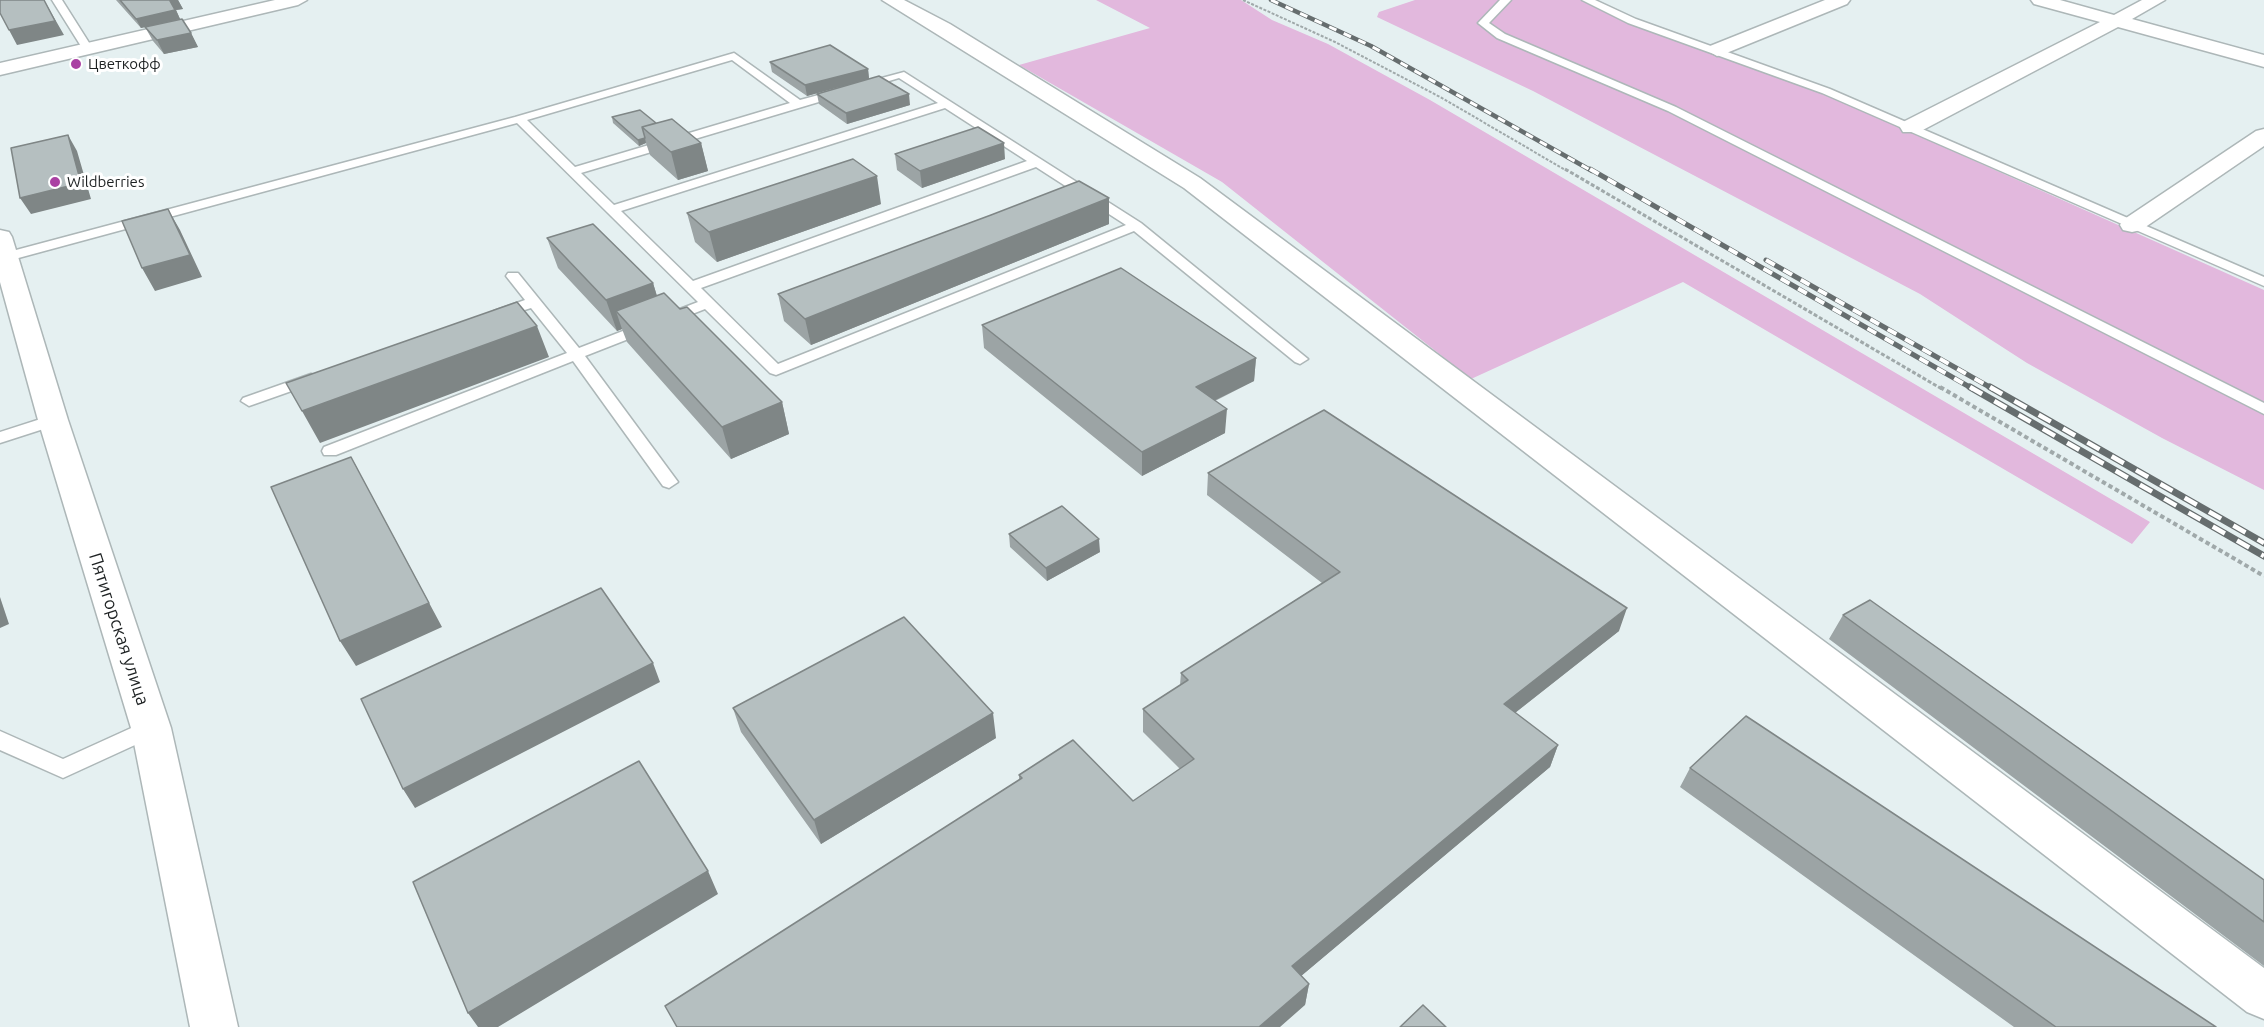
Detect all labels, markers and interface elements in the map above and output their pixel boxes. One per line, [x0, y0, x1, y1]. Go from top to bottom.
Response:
place label: Цветкофф [88, 55, 161, 73]
marker: Цветкофф [69, 57, 83, 71]
place label: Wildberries [67, 173, 144, 191]
marker: Wildberries [48, 175, 62, 189]
street label: Пятигорская улица [84, 550, 154, 708]

